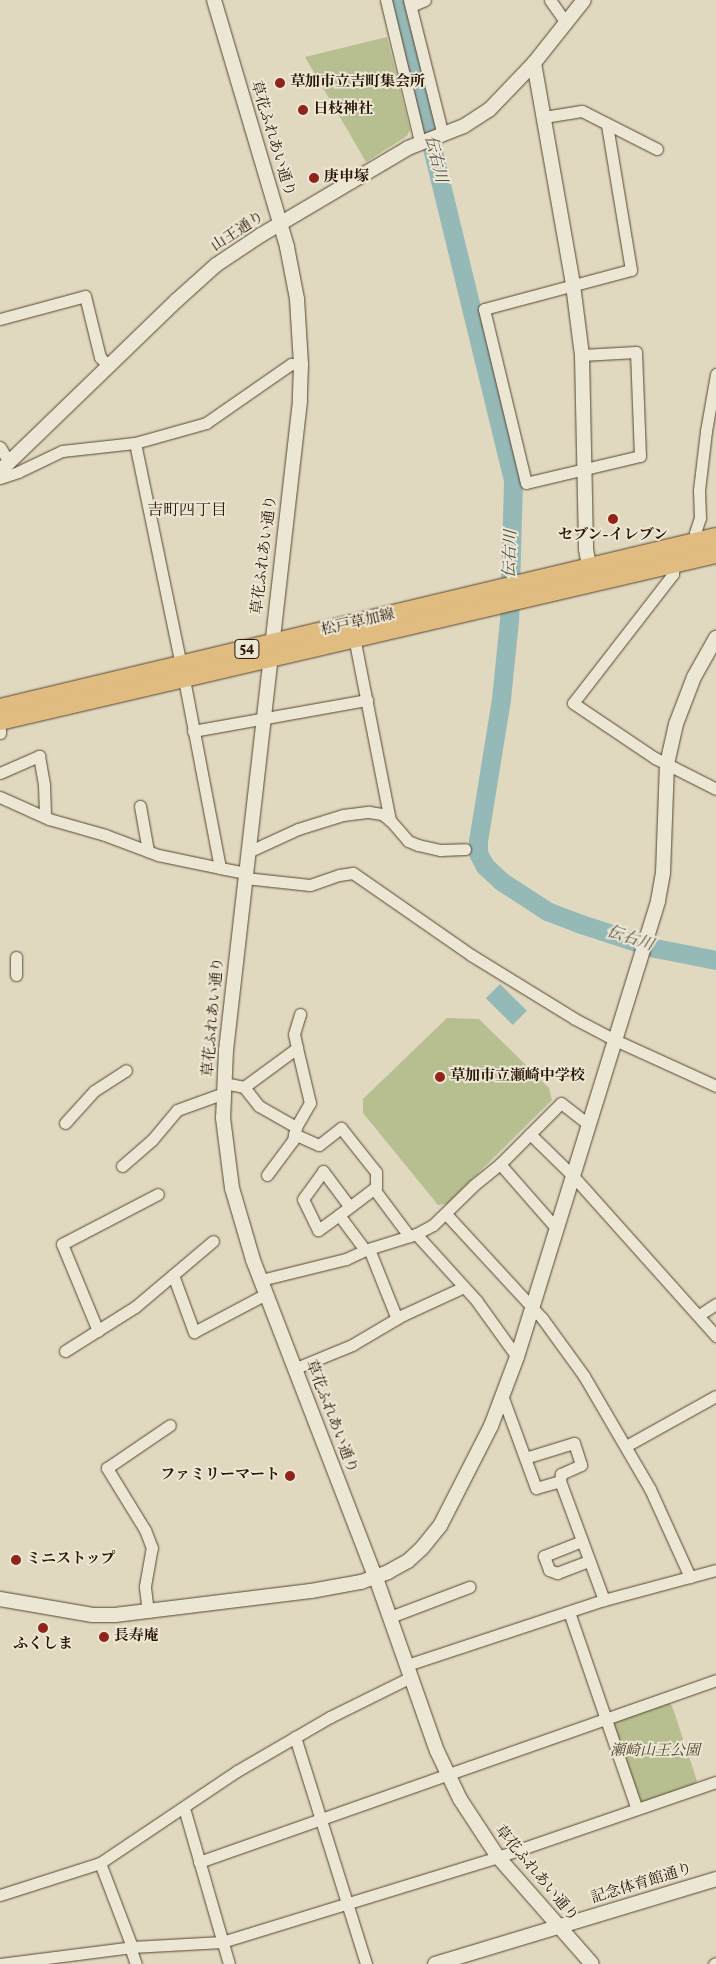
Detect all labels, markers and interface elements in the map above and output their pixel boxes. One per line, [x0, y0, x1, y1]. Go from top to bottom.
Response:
place label: 草加市立吉町集会所 [290, 74, 425, 92]
marker: 草加市立吉町集会所 [274, 77, 286, 89]
street label: 草花ふれあい通り [246, 79, 298, 199]
place label: 日枝神社 [313, 101, 373, 119]
marker: 日枝神社 [297, 104, 309, 116]
water label: 伝右川 [420, 133, 450, 185]
place label: 庚申塚 [324, 169, 369, 187]
marker: 庚申塚 [308, 172, 320, 184]
street label: 山王通り [208, 208, 268, 256]
street label: 草花ふれあい通り [249, 494, 281, 616]
district label: 吉町四丁目 [147, 501, 227, 521]
marker: セブン-イレブン [607, 513, 619, 525]
place label: セブン-イレブン [557, 527, 669, 545]
water label: 伝右川 [501, 530, 521, 578]
street label: 松戸草加線 [319, 606, 397, 640]
road number: 54 [233, 638, 261, 661]
water label: 伝右川 [604, 922, 656, 956]
street label: 草花ふれあい通り [200, 956, 228, 1078]
place label: 草加市立瀬崎中学校 [450, 1068, 585, 1086]
marker: 草加市立瀬崎中学校 [434, 1071, 446, 1083]
street label: 草花ふれあい通り [301, 1358, 361, 1476]
place label: ファミリーマート [160, 1467, 280, 1485]
marker: ファミリーマート [284, 1470, 296, 1482]
place label: ミニストップ [26, 1551, 116, 1569]
marker: ミニストップ [10, 1554, 22, 1566]
marker: ふくしま [37, 1622, 49, 1634]
place label: 長寿庵 [114, 1628, 159, 1646]
marker: 長寿庵 [98, 1631, 110, 1643]
place label: ふくしま [13, 1636, 73, 1654]
park label: 瀬崎山王公園 [610, 1743, 700, 1761]
street label: 草花ふれあい通り [491, 1822, 581, 1926]
street label: 記念体育館通り [589, 1860, 695, 1908]

